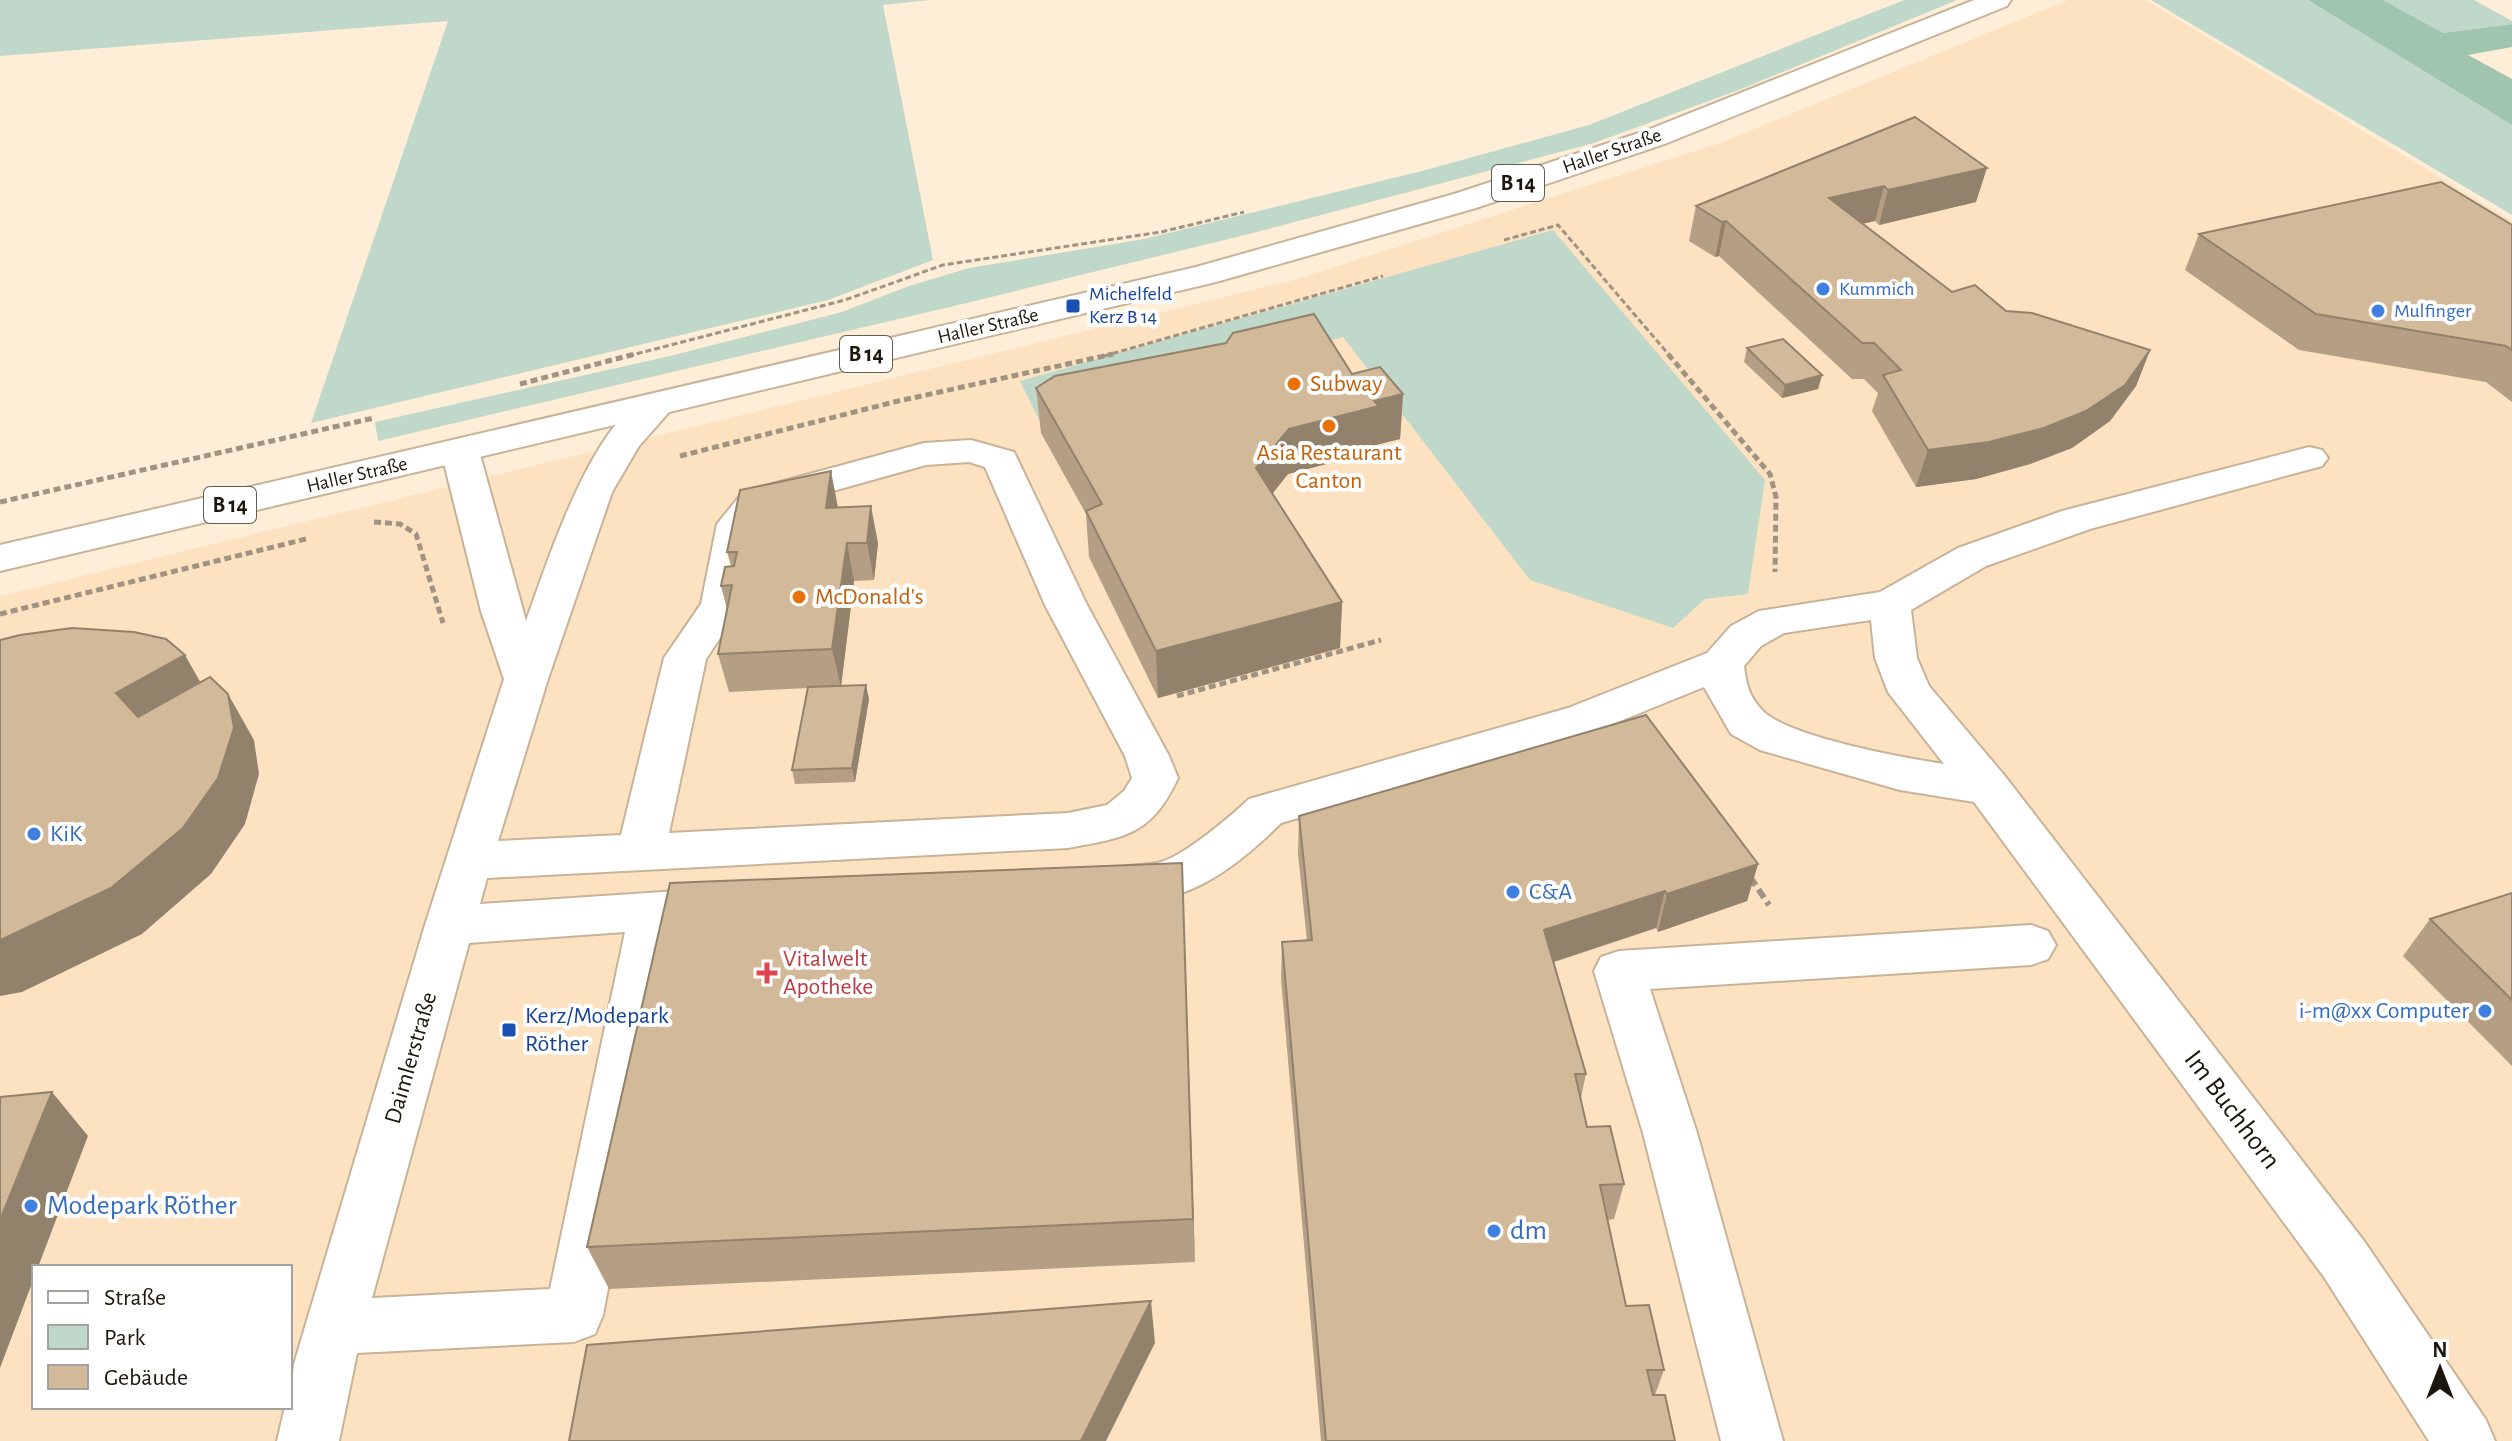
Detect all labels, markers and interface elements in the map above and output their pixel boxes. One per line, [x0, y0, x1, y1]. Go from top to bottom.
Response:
street label: Haller Straße [1560, 125, 1664, 177]
road number: B 14 [1492, 165, 1544, 201]
place label: Kummich [1839, 279, 1914, 299]
marker: Kummich [1814, 280, 1832, 298]
place label: Michelfeld Kerz B 14 [1089, 284, 1172, 327]
marker: Michelfeld Kerz B 14 [1064, 297, 1082, 315]
place label: Mulfinger [2394, 301, 2472, 321]
marker: Mulfinger [2369, 302, 2387, 320]
street label: Haller Straße [936, 305, 1040, 347]
road number: B 14 [840, 336, 892, 372]
place label: Subway [1310, 372, 1382, 396]
marker: Subway [1285, 375, 1303, 393]
marker: Asia Restaurant Canton [1320, 417, 1338, 435]
place label: Asia Restaurant Canton [1256, 441, 1402, 493]
street label: Haller Straße [305, 454, 409, 496]
road number: B 14 [204, 487, 256, 523]
place label: McDonald's [815, 585, 924, 609]
marker: McDonald's [790, 588, 808, 606]
place label: KiK [50, 822, 83, 846]
marker: KiK [25, 825, 43, 843]
place label: C&A [1529, 880, 1572, 904]
marker: C&A [1504, 883, 1522, 901]
place label: Vitalwelt Apotheke [783, 947, 873, 999]
marker: Vitalwelt Apotheke [758, 964, 776, 982]
street label: Daimlerstraße [381, 989, 441, 1127]
place label: i-m@xx Computer [2299, 999, 2469, 1023]
marker: i-m@xx Computer [2476, 1002, 2494, 1020]
place label: Kerz/Modepark Röther [525, 1004, 669, 1056]
marker: Kerz/Modepark Röther [500, 1021, 518, 1039]
street label: Im Buchhorn [2179, 1046, 2285, 1174]
place label: Modepark Röther [47, 1192, 237, 1220]
marker: Modepark Röther [22, 1197, 40, 1215]
place label: dm [1510, 1217, 1547, 1245]
marker: dm [1485, 1222, 1503, 1240]
legend [32, 1265, 292, 1409]
text: Straße [104, 1286, 166, 1310]
text: Park [104, 1326, 145, 1350]
north arrow [2400, 1329, 2480, 1409]
text: N [2432, 1339, 2448, 1361]
text: Gebäude [104, 1366, 188, 1390]

